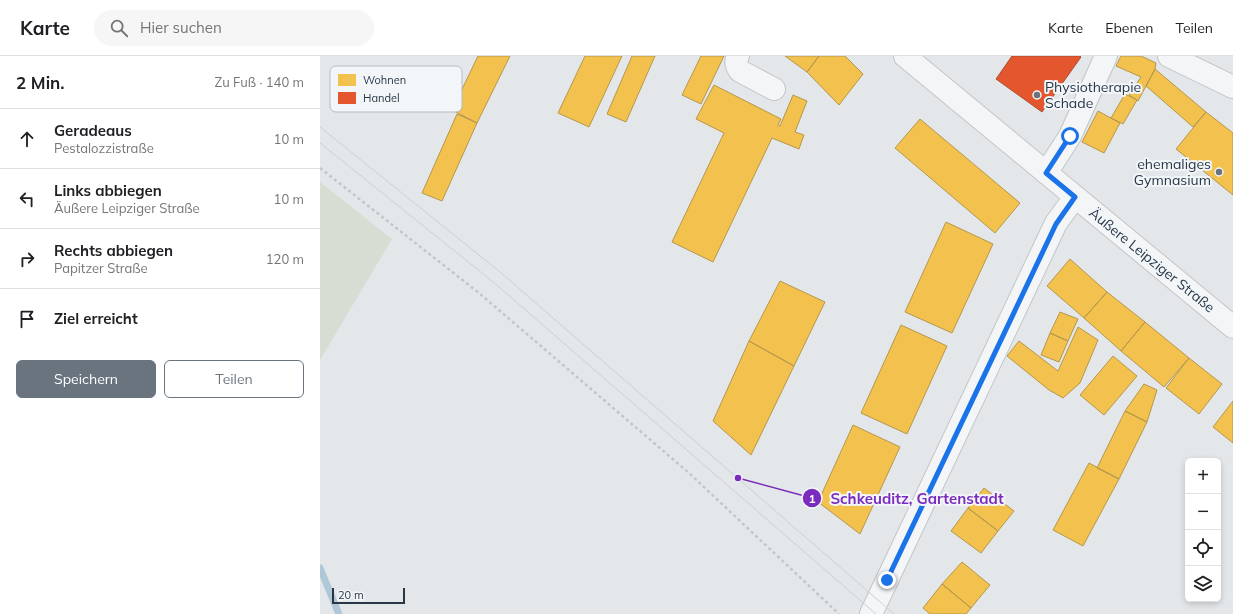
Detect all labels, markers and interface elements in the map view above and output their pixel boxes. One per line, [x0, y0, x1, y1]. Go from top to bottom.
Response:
search box [94, 10, 374, 46]
text: Karte [20, 16, 70, 40]
icon: search [108, 17, 130, 39]
text: Hier suchen [140, 18, 222, 37]
text: Karte [1048, 19, 1083, 37]
text: Ebenen [1105, 19, 1154, 37]
text: Teilen [1176, 19, 1213, 37]
legend [330, 66, 462, 112]
text: 2 Min. [16, 72, 65, 93]
text: Wohnen [363, 73, 406, 87]
text: Zu Fuß · 140 m [215, 74, 304, 90]
place label: Physiotherapie Schade [1045, 78, 1141, 112]
marker: Physiotherapie Schade [1032, 90, 1042, 100]
text: Handel [363, 91, 400, 105]
text: Geradeaus [54, 121, 132, 140]
route start [1061, 127, 1079, 145]
icon: ahead [16, 128, 38, 150]
text: 10 m [274, 131, 304, 147]
text: Pestalozzistraße [54, 140, 154, 156]
place label: ehemaliges Gymnasium [1134, 155, 1211, 189]
marker: ehemaliges Gymnasium [1214, 167, 1224, 177]
text: Links abbiegen [54, 181, 162, 200]
icon: left [16, 188, 38, 210]
text: 10 m [274, 191, 304, 207]
text: Äußere Leipziger Straße [54, 200, 200, 216]
street label: Äußere Leipziger Straße [1085, 204, 1219, 316]
text: Rechts abbiegen [54, 241, 173, 260]
icon: right [16, 248, 38, 270]
text: 120 m [266, 251, 304, 267]
text: Papitzer Straße [54, 260, 148, 276]
icon: arrive [16, 308, 38, 330]
text: Ziel erreicht [54, 309, 138, 328]
button: Speichern [16, 360, 156, 398]
button: Teilen [164, 360, 304, 398]
map controls [1185, 458, 1221, 602]
button: + [1185, 458, 1221, 494]
callout: Schkeuditz, Gartenstadt [802, 485, 1011, 512]
text: Schkeuditz, Gartenstadt [830, 489, 1004, 508]
text: 1 [808, 491, 816, 506]
button: − [1185, 494, 1221, 530]
button: locate [1185, 530, 1221, 566]
button: layers [1185, 566, 1221, 602]
route end [878, 571, 896, 589]
scale bar [332, 586, 405, 605]
text: 20 m [338, 588, 364, 602]

